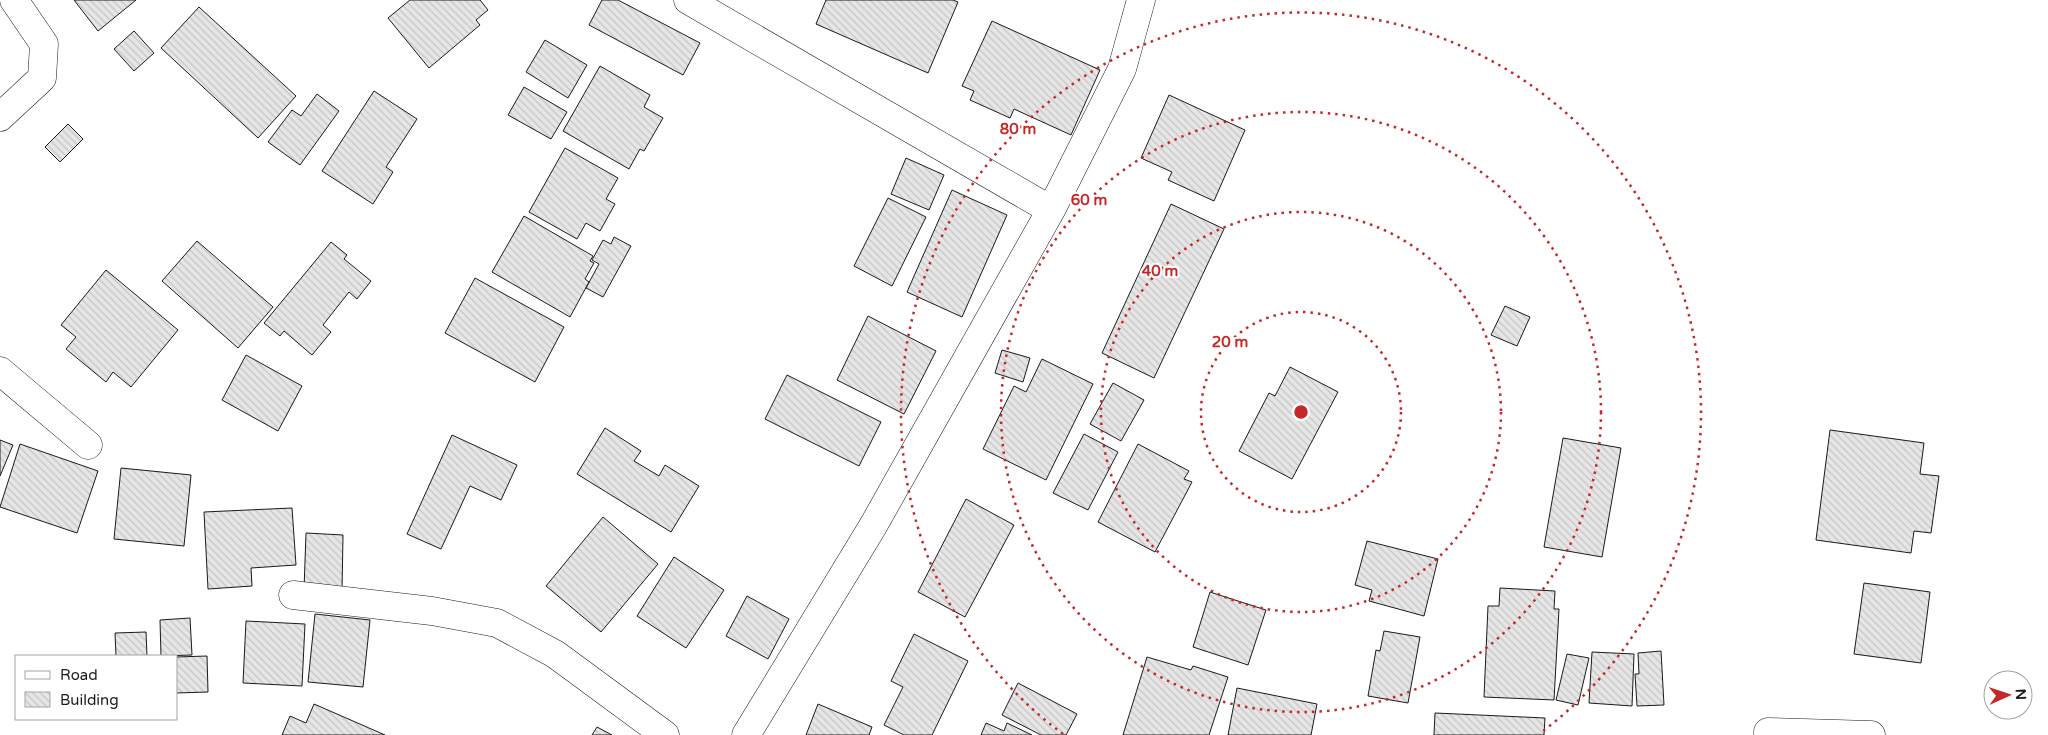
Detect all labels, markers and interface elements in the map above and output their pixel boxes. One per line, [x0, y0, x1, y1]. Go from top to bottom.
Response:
text: 80 m [1000, 120, 1036, 138]
text: 60 m [1071, 191, 1107, 209]
text: 40 m [1142, 262, 1178, 280]
text: 20 m [1212, 333, 1248, 351]
centre of rings [1292, 403, 1310, 421]
legend [15, 655, 178, 720]
text: Road [60, 666, 98, 684]
north arrow [1983, 670, 2033, 720]
text: N [2012, 688, 2029, 700]
text: Building [60, 691, 119, 709]

